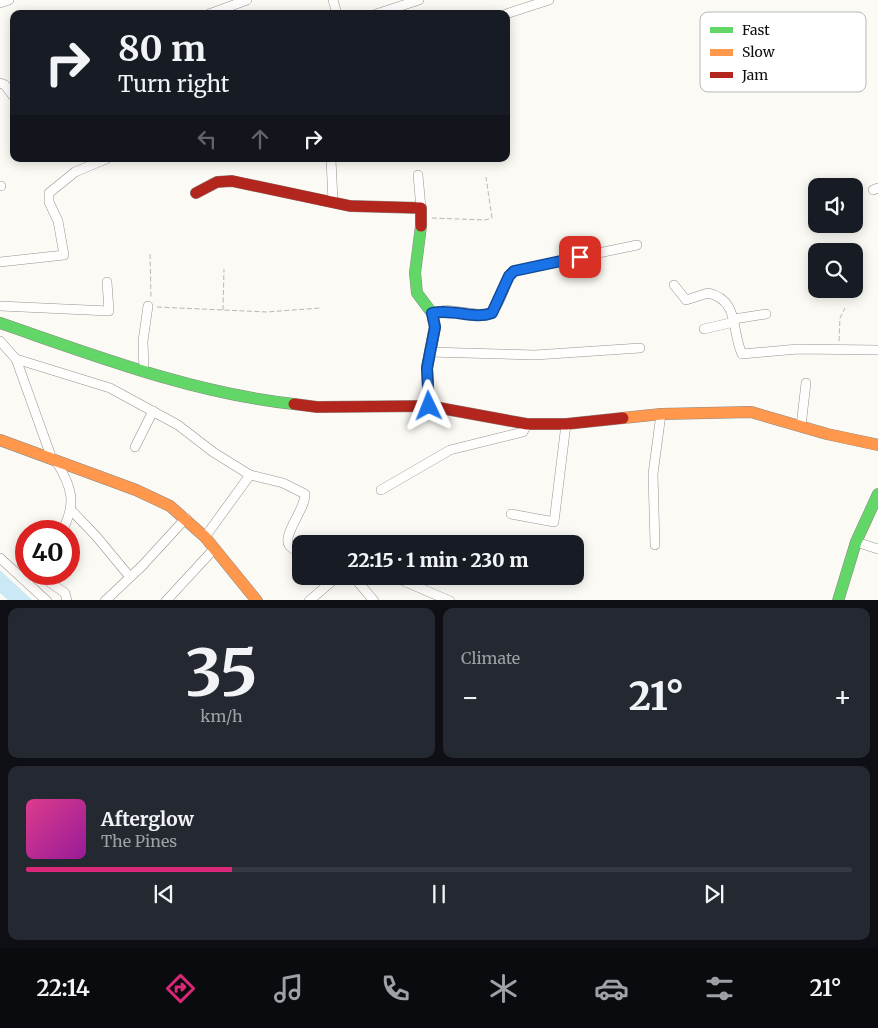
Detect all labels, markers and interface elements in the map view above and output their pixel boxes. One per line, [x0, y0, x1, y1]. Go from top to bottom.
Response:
legend [700, 12, 866, 92]
text: Fast [742, 21, 770, 39]
text: 80 m [118, 27, 206, 71]
icon: right [35, 30, 100, 95]
text: Slow [742, 43, 775, 61]
text: Jam [741, 66, 768, 84]
text: Turn right [118, 70, 229, 98]
icon: left [193, 125, 221, 153]
icon: ahead [246, 125, 274, 153]
icon: right [299, 125, 327, 153]
map controls [808, 178, 863, 298]
button: sound [808, 178, 863, 233]
pin [559, 236, 601, 278]
icon: arrive [566, 243, 594, 271]
button: search [808, 243, 863, 298]
position arrow [402, 379, 454, 431]
speed limit sign: 40 [15, 520, 80, 585]
text: 22:15 · 1 min · 230 m [348, 548, 528, 572]
text: 35 [185, 632, 258, 714]
text: Climate [461, 648, 520, 668]
text: 21° [629, 673, 684, 720]
text: − [461, 679, 480, 715]
text: + [833, 679, 852, 715]
text: km/h [200, 706, 243, 726]
text: Afterglow [101, 807, 194, 831]
text: The Pines [101, 831, 177, 851]
icon: previous [150, 880, 178, 908]
icon: pause [425, 880, 453, 908]
icon: next [700, 880, 728, 908]
icon: directions [163, 971, 198, 1006]
icon: music [271, 971, 306, 1006]
icon: phone [378, 971, 413, 1006]
icon: climate [486, 971, 521, 1006]
icon: car [594, 971, 629, 1006]
icon: filters [702, 971, 737, 1006]
text: 22:14 [36, 974, 90, 1002]
text: 21° [810, 974, 842, 1002]

